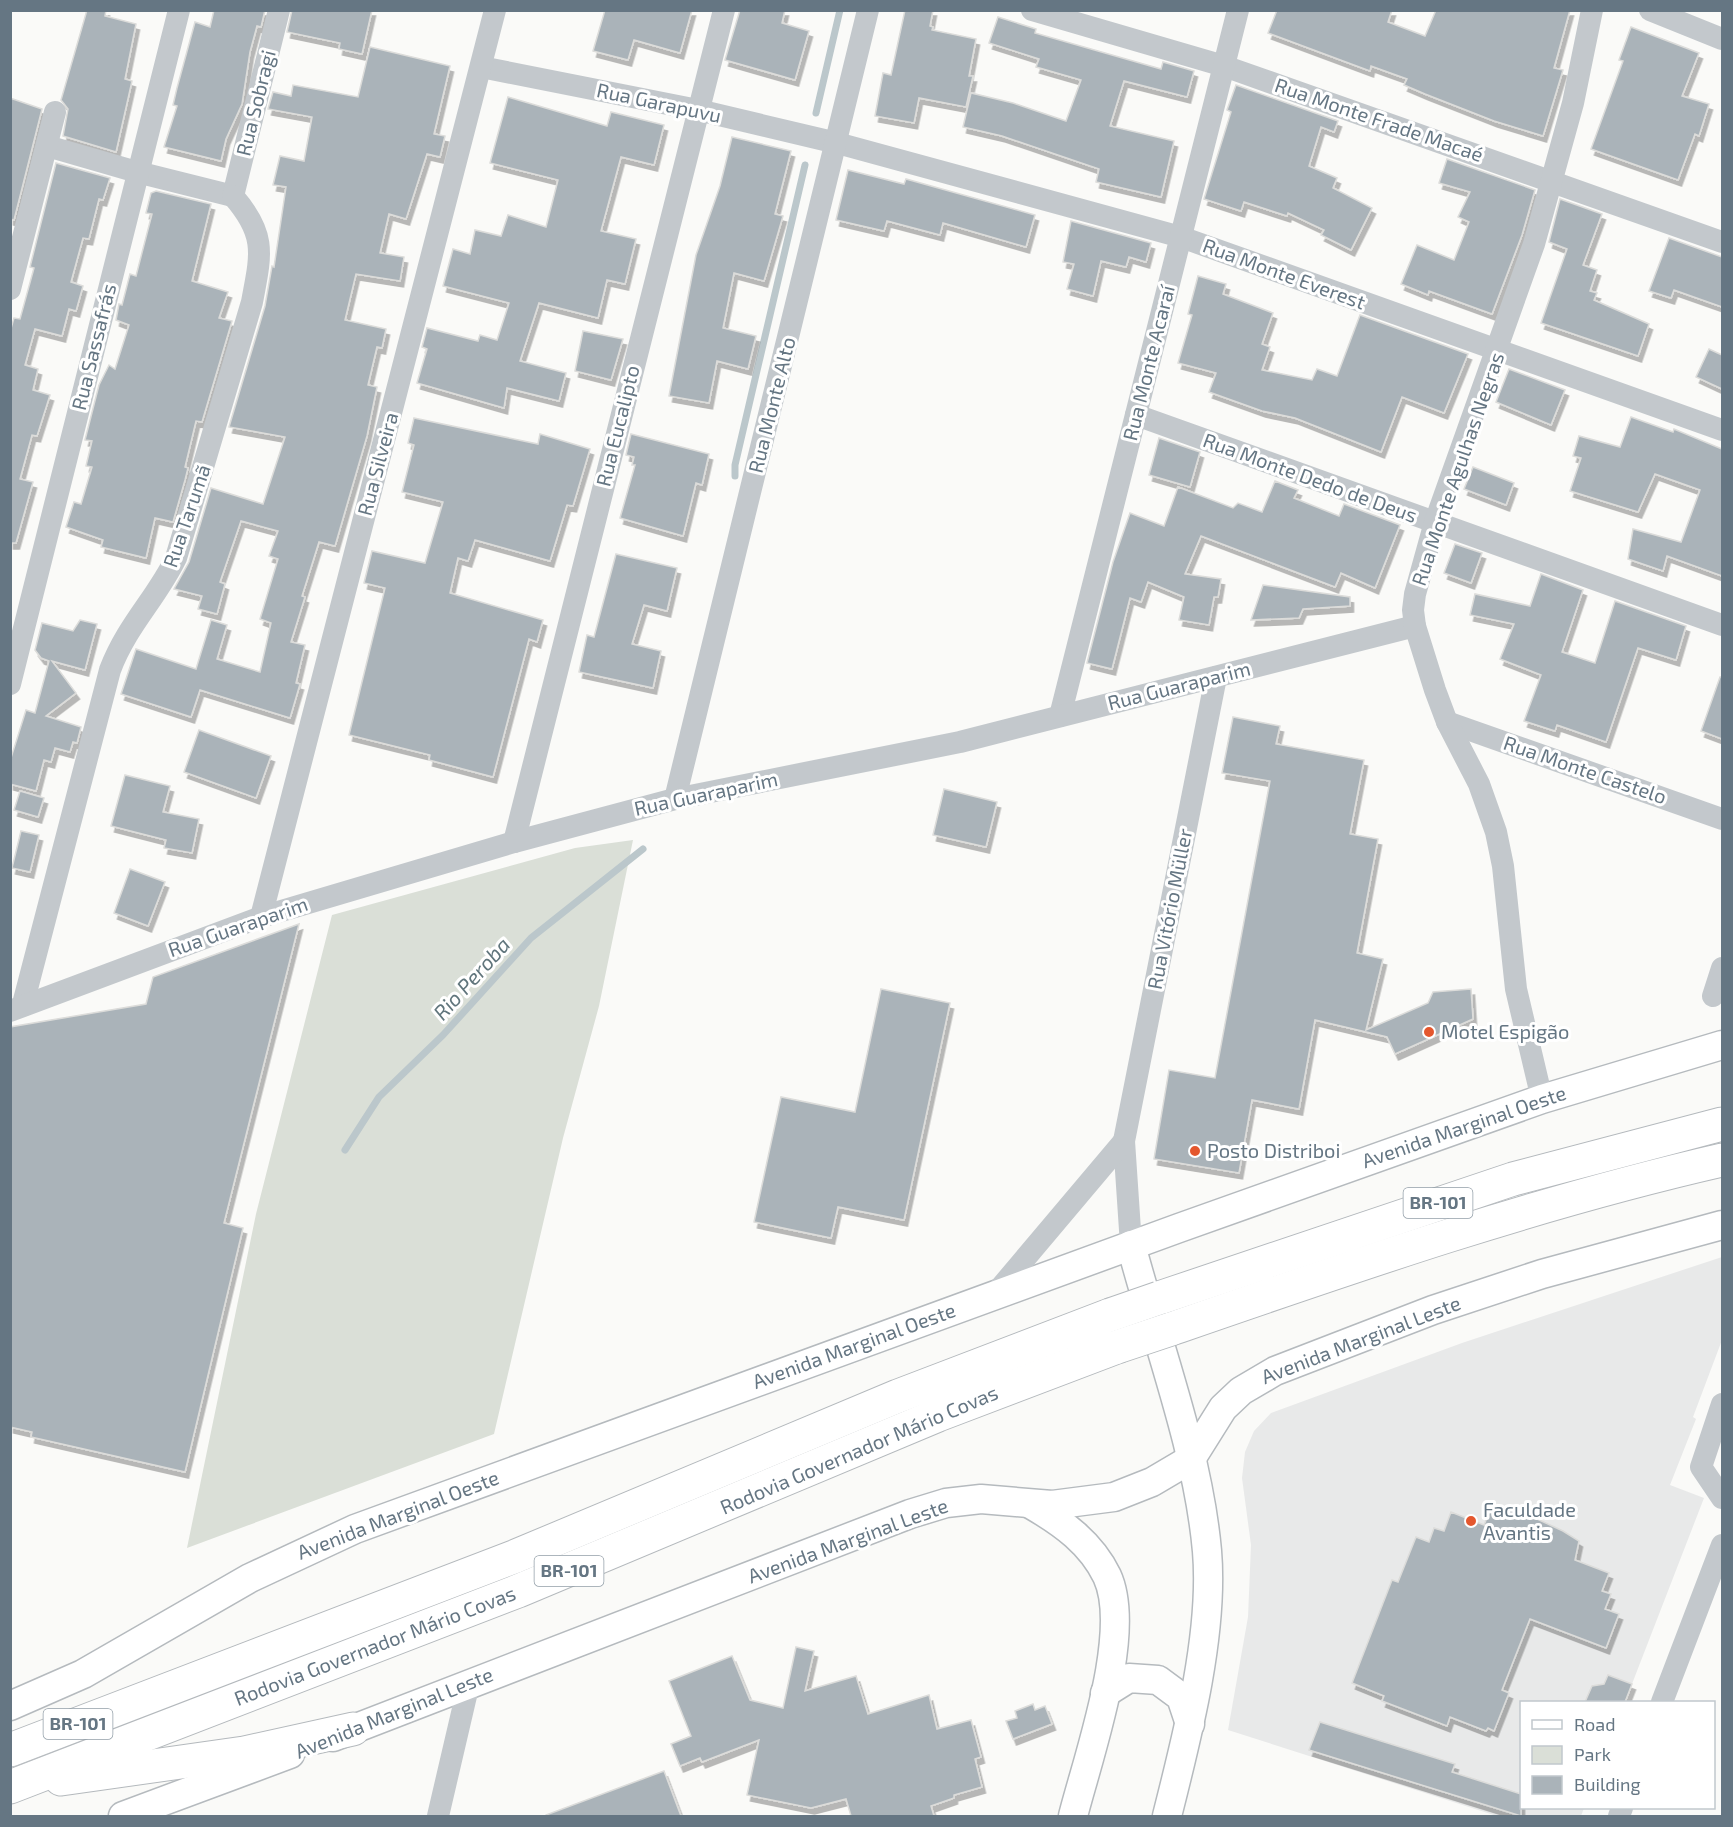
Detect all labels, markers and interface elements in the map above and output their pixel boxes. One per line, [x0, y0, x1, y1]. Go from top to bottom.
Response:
street label: Rua Sobragi [230, 47, 280, 158]
street label: Rua Monte Frade Macaé [1272, 72, 1487, 166]
street label: Rua Garapuvu [595, 77, 724, 127]
street label: Rua Monte Everest [1200, 232, 1369, 314]
street label: Rua Sassafrás [66, 281, 120, 412]
street label: Rua Monte Acaraí [1117, 282, 1179, 443]
street label: Rua Monte Alto [743, 334, 800, 475]
street label: Rua Monte Agulhas Negras [1406, 349, 1508, 589]
street label: Rua Eucalipto [590, 363, 644, 489]
street label: Rua Silveira [352, 409, 402, 518]
street label: Rua Monte Dedo de Deus [1200, 427, 1421, 527]
street label: Rua Tarumã [157, 461, 215, 570]
street label: Rua Guaraparim [1105, 656, 1253, 714]
street label: Rua Monte Castelo [1501, 730, 1670, 808]
street label: Rua Guaraparim [632, 766, 780, 820]
street label: Rua Vitório Müller [1142, 826, 1196, 991]
street label: Rua Guaraparim [165, 891, 311, 961]
water label: Rio Peroba [427, 932, 514, 1024]
place label: Motel Espigão [1441, 1019, 1569, 1043]
marker: Motel Espigão [1422, 1025, 1436, 1039]
street label: Avenida Marginal Oeste [1358, 1080, 1569, 1172]
place label: Posto Distriboi [1207, 1138, 1340, 1162]
marker: Posto Distriboi [1188, 1144, 1202, 1158]
road number: BR-101 [1404, 1188, 1472, 1218]
street label: Avenida Marginal Leste [1258, 1290, 1464, 1388]
street label: Avenida Marginal Oeste [749, 1297, 959, 1393]
street label: Rodovia Governador Mário Covas [716, 1380, 1001, 1519]
street label: Avenida Marginal Oeste [293, 1464, 502, 1564]
street label: Avenida Marginal Leste [744, 1493, 951, 1587]
place label: Faculdade Avantis [1483, 1497, 1576, 1544]
marker: Faculdade Avantis [1464, 1514, 1478, 1528]
road number: BR-101 [534, 1556, 604, 1586]
street label: Rodovia Governador Mário Covas [231, 1580, 519, 1710]
street label: Avenida Marginal Leste [291, 1661, 496, 1763]
legend [1520, 1701, 1715, 1809]
road number: BR-101 [44, 1709, 112, 1739]
text: Road [1574, 1713, 1615, 1735]
text: Park [1574, 1743, 1611, 1765]
text: Building [1574, 1773, 1641, 1795]

